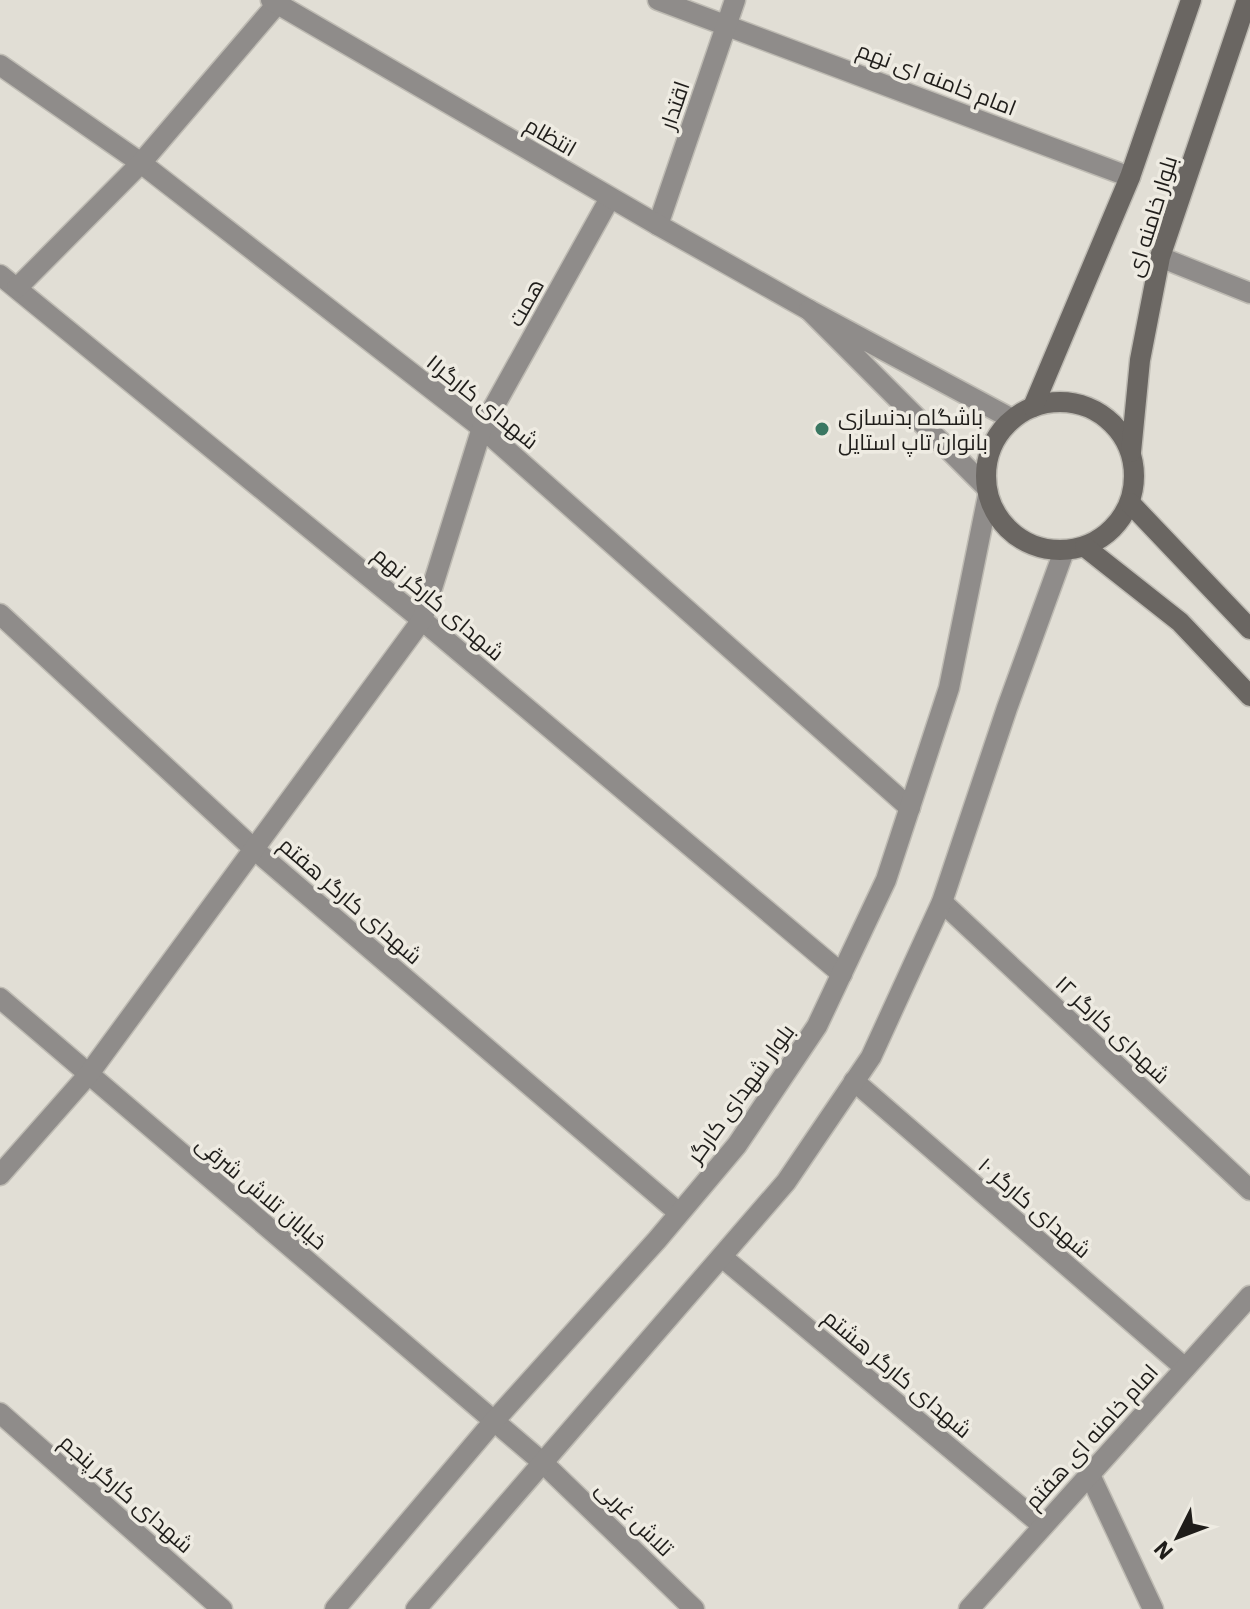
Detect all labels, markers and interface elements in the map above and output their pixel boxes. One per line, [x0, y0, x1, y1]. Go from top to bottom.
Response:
street label: امام خامنه ای نهم [852, 34, 1021, 124]
street label: اقتدار [652, 77, 696, 135]
street label: انتظام [519, 110, 582, 164]
street label: بلوار خامنه ای [1119, 152, 1183, 280]
street label: همت [500, 273, 550, 331]
street label: شهدای کارگر۱۱ [421, 347, 545, 455]
place label: باشگاه بدنسازی بانوان تاپ استایل [838, 402, 988, 457]
marker: باشگاه بدنسازی بانوان تاپ استایل [813, 420, 831, 438]
street label: شهدای کارگر نهم [366, 540, 511, 668]
street label: شهدای کارگر هفتم [272, 830, 429, 972]
street label: شهدای کارگر ۱۲ [1050, 968, 1176, 1090]
street label: بلوار شهدای کارگر [679, 1018, 800, 1170]
street label: خیابان تلاش شرقی [190, 1129, 334, 1255]
street label: شهدای کارگر ۱۰ [973, 1150, 1097, 1264]
street label: شهدای کارگر هشتم [816, 1302, 978, 1445]
street label: امام خامنه ای هفتم [1018, 1357, 1166, 1516]
street label: شهدای کارگر پنجم [53, 1427, 200, 1561]
street label: تلاش غربی [590, 1474, 680, 1562]
north arrow [1138, 1497, 1218, 1577]
text: N [1147, 1535, 1179, 1566]

